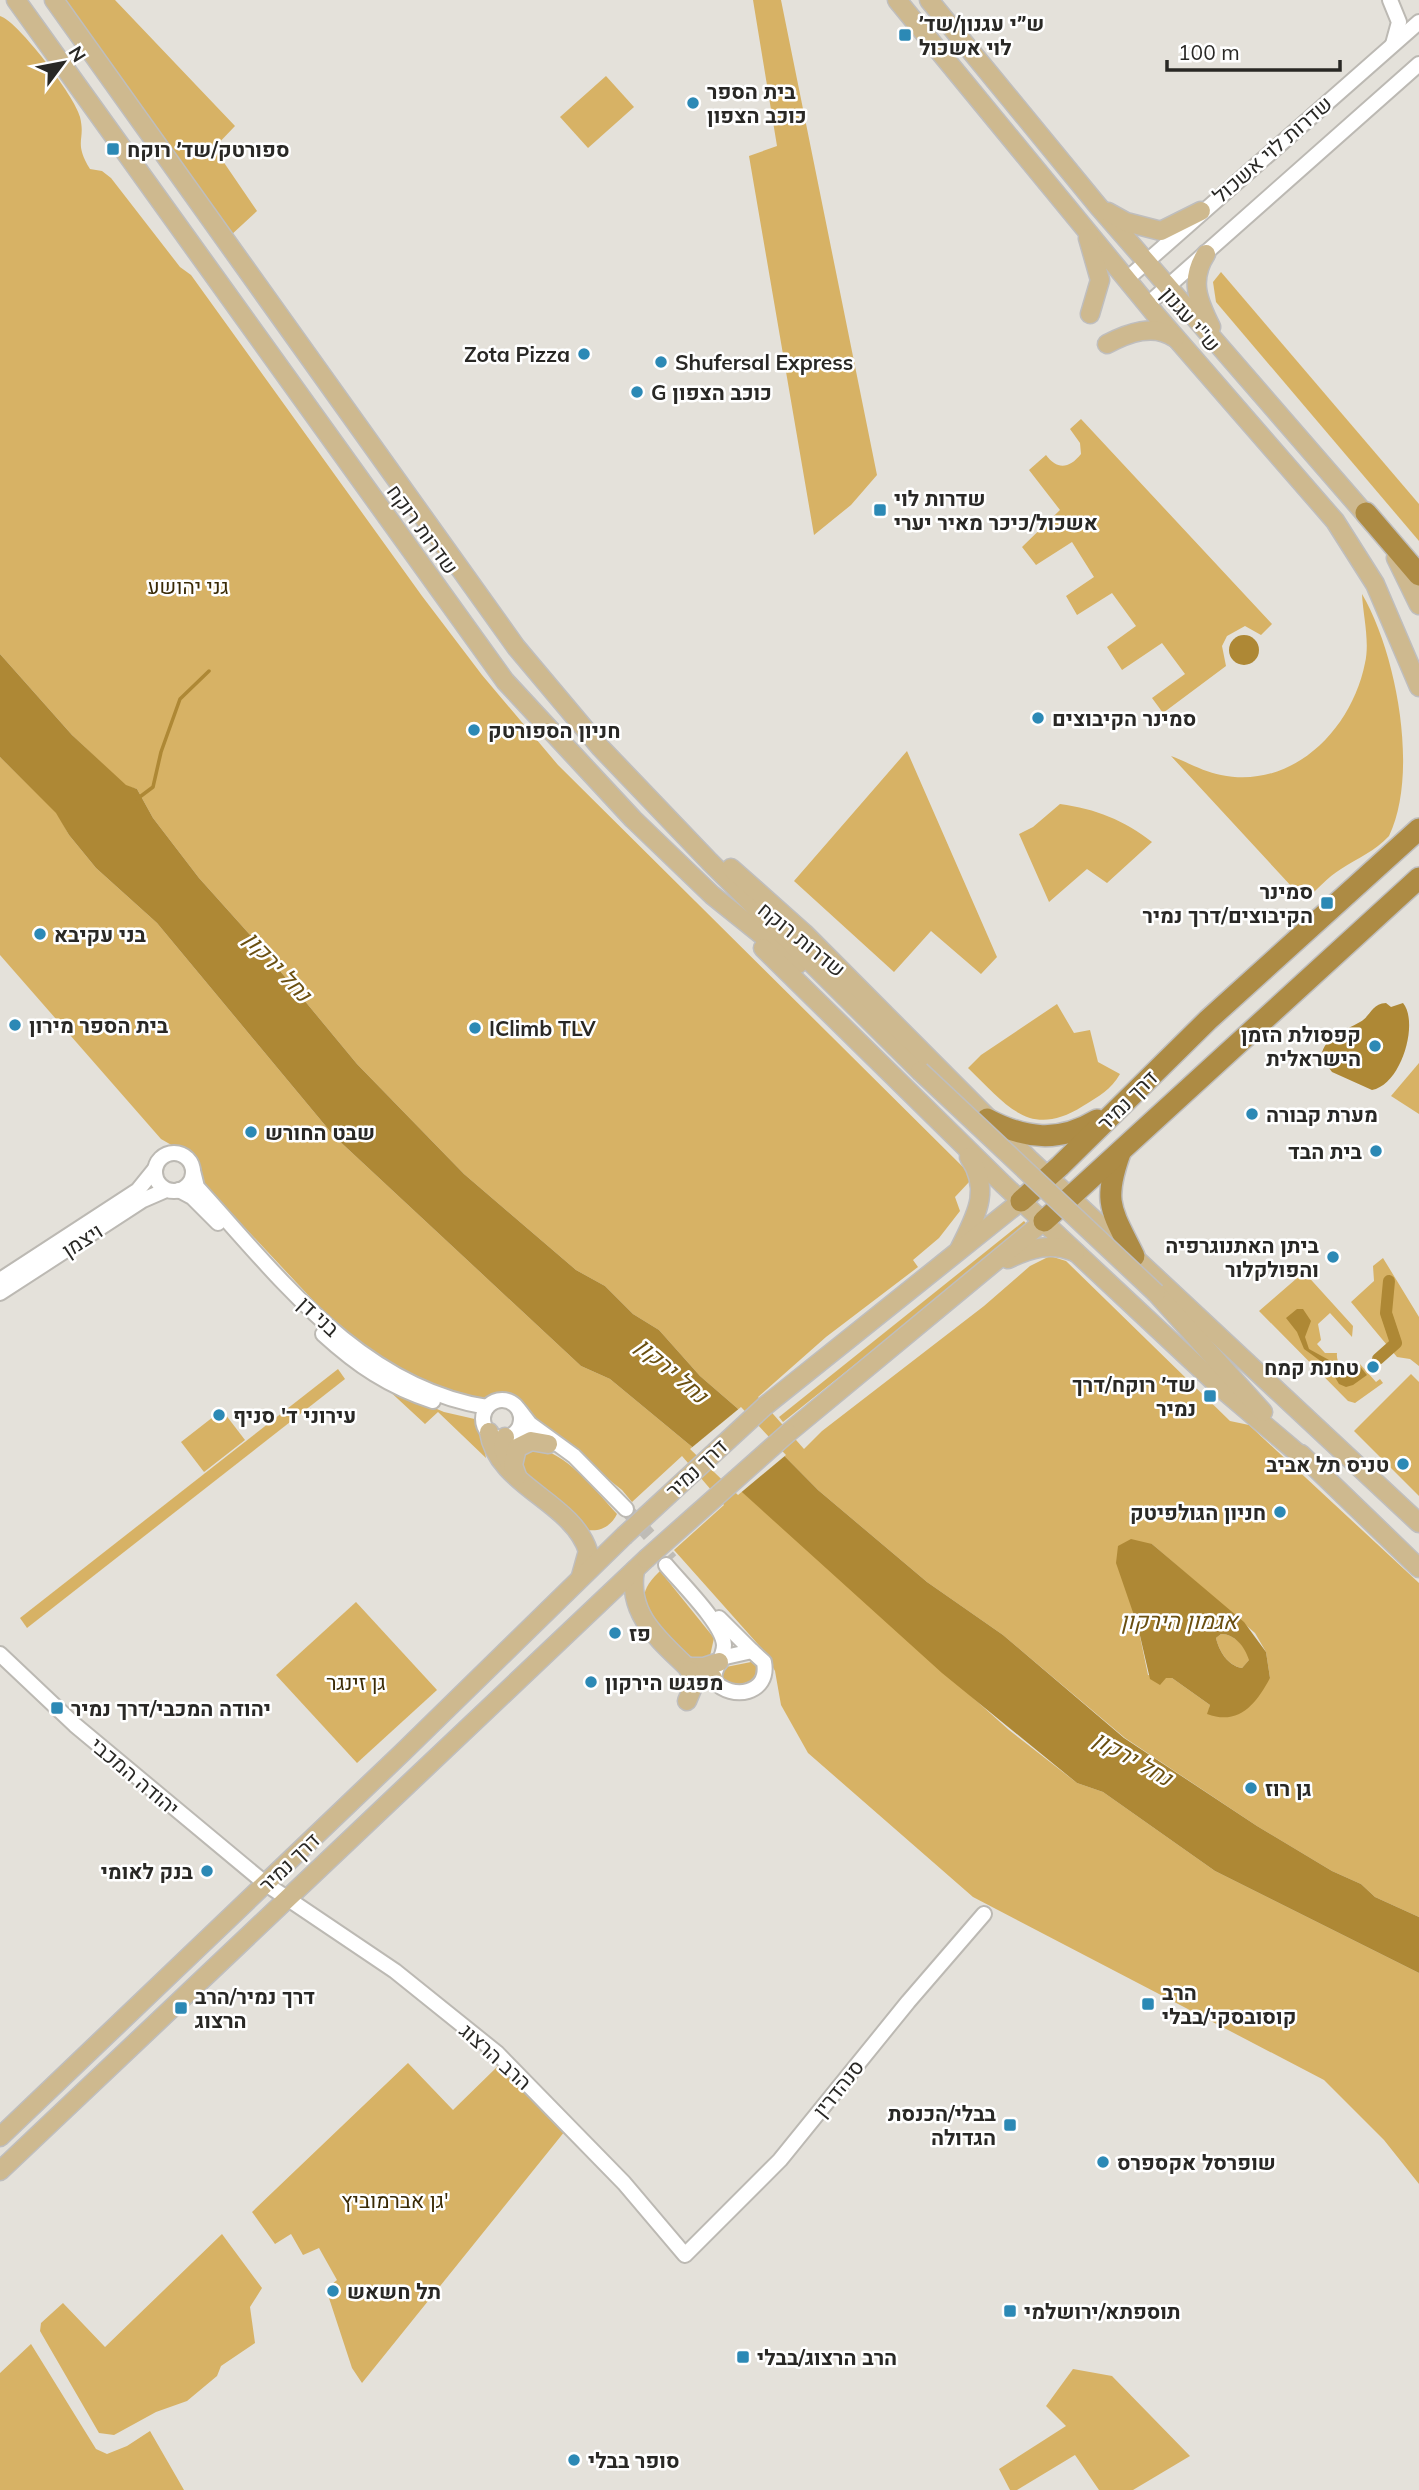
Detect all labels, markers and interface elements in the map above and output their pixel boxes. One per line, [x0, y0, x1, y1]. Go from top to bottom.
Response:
place label: ש״י עגנון/שד׳ לוי אשכול [919, 10, 1044, 60]
marker: ש״י עגנון/שד׳ לוי אשכול [897, 27, 913, 43]
north arrow [28, 28, 98, 98]
scale bar [1167, 28, 1340, 72]
text: 100 m [1178, 39, 1240, 65]
text: N [63, 42, 91, 66]
place label: בית הספר כוכב הצפון [707, 78, 807, 128]
street label: שדרות לוי אשכול [1207, 90, 1337, 208]
marker: בית הספר כוכב הצפון [685, 95, 701, 111]
place label: ספורטק/שד׳ רוקח [127, 136, 290, 162]
marker: ספורטק/שד׳ רוקח [105, 141, 121, 157]
street label: ש''י עגנון [1156, 281, 1226, 357]
place label: Zota Pizza [464, 341, 570, 367]
marker: Zota Pizza [576, 346, 592, 362]
place label: Shufersal Express [675, 349, 853, 375]
marker: Shufersal Express [653, 354, 669, 370]
place label: G כוכב הצפון [651, 379, 772, 405]
marker: G כוכב הצפון [629, 384, 645, 400]
street label: שדרות רוקח [382, 479, 464, 579]
place label: שדרות לוי אשכול/כיכר מאיר יערי [894, 485, 1098, 535]
marker: שדרות לוי אשכול/כיכר מאיר יערי [872, 502, 888, 518]
park label: גני יהושע [147, 573, 229, 599]
place label: סמינר הקיבוצים [1052, 705, 1196, 731]
marker: סמינר הקיבוצים [1030, 710, 1046, 726]
place label: חניון הספורטק [488, 717, 620, 743]
marker: חניון הספורטק [466, 722, 482, 738]
place label: סמינר הקיבוצים/דרך נמיר [1143, 878, 1313, 928]
marker: סמינר הקיבוצים/דרך נמיר [1319, 895, 1335, 911]
street label: שדרות רוקח [753, 896, 851, 982]
place label: בני עקיבא [54, 921, 147, 947]
water label: נחל ירקון [238, 925, 319, 1009]
marker: בני עקיבא [32, 926, 48, 942]
place label: בית הספר מירון [29, 1012, 169, 1038]
place label: IClimb TLV [489, 1015, 597, 1041]
marker: בית הספר מירון [7, 1017, 23, 1033]
marker: IClimb TLV [467, 1020, 483, 1036]
place label: קפסולת הזמן הישראלית [1241, 1021, 1361, 1071]
marker: קפסולת הזמן הישראלית [1367, 1038, 1383, 1054]
street label: דרך נמיר [1091, 1064, 1163, 1136]
place label: מערת קבורה [1266, 1101, 1378, 1127]
marker: מערת קבורה [1244, 1106, 1260, 1122]
place label: שבט החורש [265, 1119, 375, 1145]
marker: שבט החורש [243, 1124, 259, 1140]
place label: בית הבד [1288, 1138, 1363, 1164]
marker: בית הבד [1368, 1143, 1384, 1159]
street label: ויצמן [57, 1217, 107, 1263]
place label: ביתן האתנוגרפיה והפולקלור [1165, 1232, 1320, 1282]
marker: ביתן האתנוגרפיה והפולקלור [1325, 1249, 1341, 1265]
street label: בני דן [293, 1290, 345, 1342]
water label: נחל ירקון [630, 1331, 715, 1410]
place label: טחנת קמח [1264, 1354, 1359, 1380]
marker: טחנת קמח [1365, 1359, 1381, 1375]
place label: שד׳ רוקח/דרך נמיר [1072, 1371, 1196, 1421]
marker: שד׳ רוקח/דרך נמיר [1202, 1388, 1218, 1404]
place label: עירוני ד' סניף [233, 1402, 356, 1428]
marker: עירוני ד' סניף [211, 1407, 227, 1423]
street label: דרך נמיר [660, 1433, 732, 1503]
place label: טניס תל אביב [1266, 1451, 1389, 1477]
marker: טניס תל אביב [1395, 1456, 1411, 1472]
place label: חניון הגולפיטק [1130, 1499, 1266, 1525]
marker: חניון הגולפיטק [1272, 1504, 1288, 1520]
water label: אגמון הירקון [1120, 1606, 1240, 1635]
place label: פז [629, 1620, 651, 1646]
marker: פז [607, 1625, 623, 1641]
park label: גן זינגר [326, 1669, 386, 1695]
place label: מפגש הירקון [605, 1669, 723, 1695]
marker: מפגש הירקון [583, 1674, 599, 1690]
place label: יהודה המכבי/דרך נמיר [71, 1695, 271, 1721]
marker: יהודה המכבי/דרך נמיר [49, 1700, 65, 1716]
water label: נחל ירקון [1088, 1724, 1179, 1793]
street label: יהודה המכבי [85, 1731, 185, 1821]
place label: גן רוז [1265, 1775, 1312, 1801]
marker: גן רוז [1243, 1780, 1259, 1796]
street label: דרך נמיר [253, 1827, 325, 1897]
place label: בנק לאומי [101, 1858, 194, 1884]
marker: בנק לאומי [199, 1863, 215, 1879]
place label: הרב קוסובסקי/בבלי [1162, 1979, 1296, 2029]
place label: דרך נמיר/הרב הרצוג [195, 1983, 315, 2033]
marker: הרב קוסובסקי/בבלי [1140, 1996, 1156, 2012]
marker: דרך נמיר/הרב הרצוג [173, 2000, 189, 2016]
street label: הרב הרצוג [455, 2017, 537, 2095]
street label: סנהדרין [807, 2054, 869, 2122]
place label: בבלי/הכנסת הגדולה [888, 2100, 997, 2150]
marker: בבלי/הכנסת הגדולה [1002, 2117, 1018, 2133]
place label: שופרסל אקספרס [1117, 2149, 1276, 2175]
marker: שופרסל אקספרס [1095, 2154, 1111, 2170]
park label: גן אברמוביץ' [341, 2187, 449, 2213]
place label: תל חשאש [347, 2278, 441, 2304]
marker: תל חשאש [325, 2283, 341, 2299]
place label: תוספתא/ירושלמי [1024, 2298, 1181, 2324]
marker: תוספתא/ירושלמי [1002, 2303, 1018, 2319]
place label: הרב הרצוג/בבלי [757, 2344, 897, 2370]
marker: הרב הרצוג/בבלי [735, 2349, 751, 2365]
place label: סופר בבלי [588, 2447, 680, 2473]
marker: סופר בבלי [566, 2452, 582, 2468]

